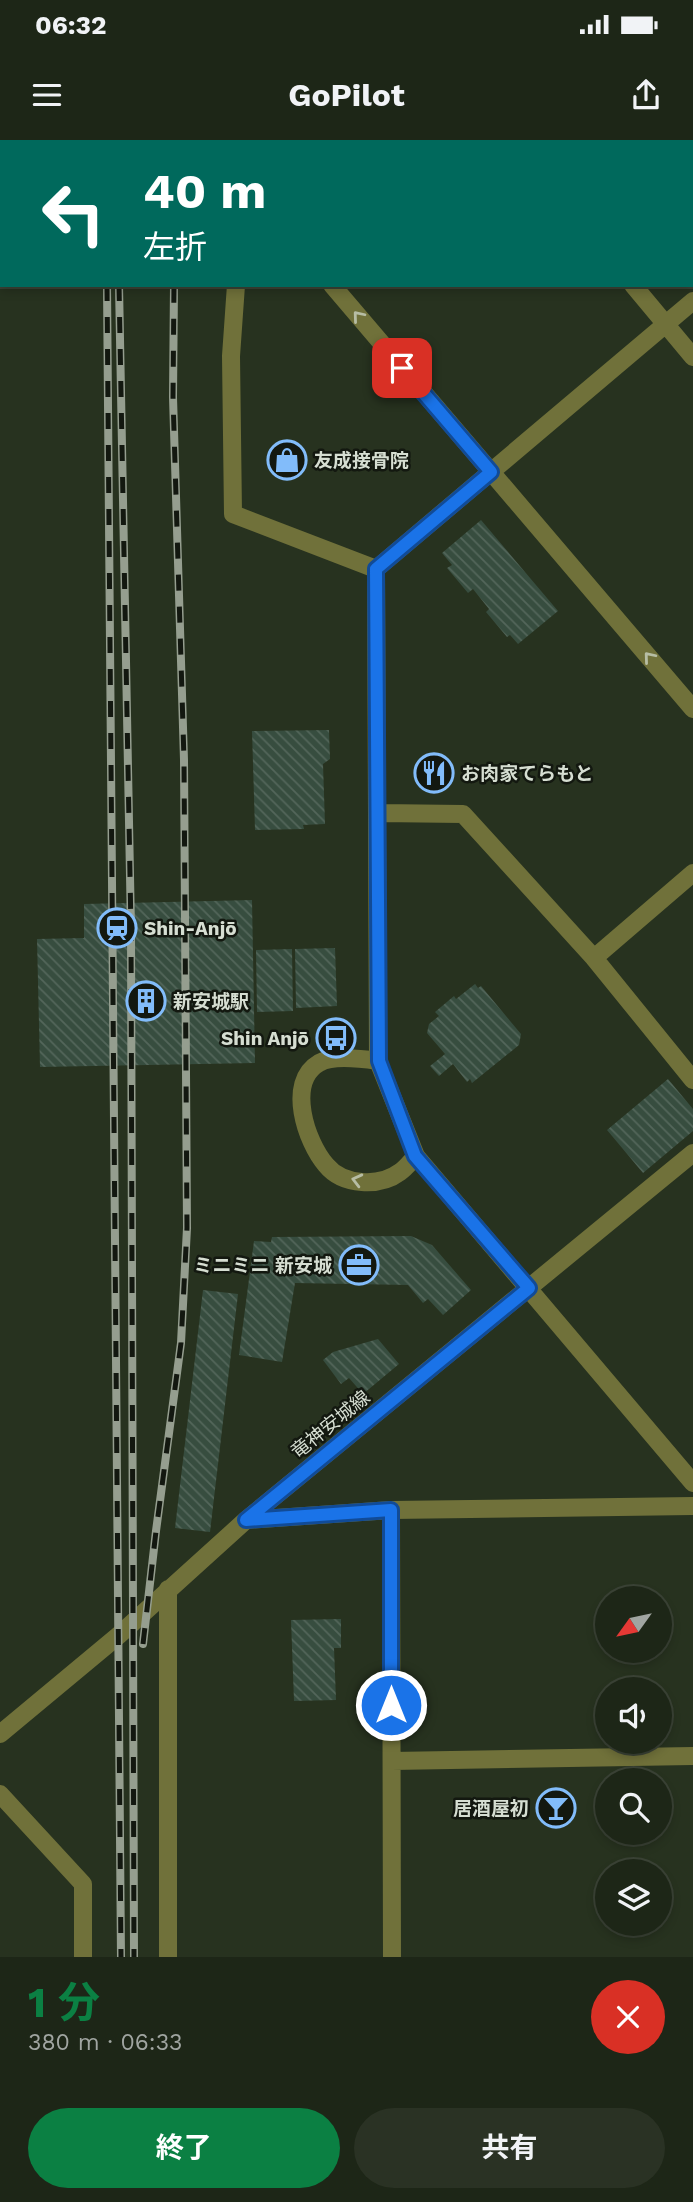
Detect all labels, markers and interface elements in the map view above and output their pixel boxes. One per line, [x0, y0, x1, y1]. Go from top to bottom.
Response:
text: 06:32 [35, 10, 107, 40]
icon: menu [28, 76, 66, 114]
text: GoPilot [288, 76, 405, 114]
icon: share [627, 76, 665, 114]
text: 40 m [143, 162, 266, 220]
icon: left [28, 168, 119, 259]
text: 左折 [143, 228, 207, 266]
one-way arrow [354, 312, 366, 325]
pin [372, 338, 432, 398]
icon: arrive [383, 349, 421, 387]
shop icon: 友成接骨院 [266, 439, 308, 481]
place label: 友成接骨院 [314, 449, 409, 472]
one-way arrow [645, 653, 657, 666]
restaurant icon: お肉家てらもと [413, 752, 455, 794]
place label: お肉家てらもと [461, 762, 594, 785]
station icon: Shin-Anjō [96, 907, 138, 949]
place label: Shin-Anjō [144, 917, 237, 940]
building icon: 新安城駅 [125, 980, 167, 1022]
place label: 新安城駅 [173, 990, 249, 1013]
bus stop icon: Shin Anjō [315, 1017, 357, 1059]
place label: Shin Anjō [221, 1027, 309, 1050]
one-way arrow [351, 1174, 363, 1188]
office icon: ミニミニ 新安城 [338, 1244, 380, 1286]
place label: ミニミニ 新安城 [194, 1254, 332, 1277]
street label: 竜神安城線 [286, 1386, 374, 1463]
north arrow [595, 1586, 672, 1662]
map controls [595, 1586, 672, 1936]
position arrow [354, 1668, 428, 1742]
button: sound [595, 1677, 672, 1754]
button: search [595, 1768, 672, 1845]
bar icon: 居酒屋初 [535, 1787, 577, 1829]
place label: 居酒屋初 [453, 1797, 529, 1820]
button: layers [595, 1859, 672, 1936]
text: 1 分 [28, 1978, 100, 2027]
button: close [591, 1980, 665, 2054]
text: 380 m · 06:33 [28, 2029, 182, 2056]
button: 終了 [28, 2108, 340, 2188]
button: 共有 [354, 2108, 665, 2188]

